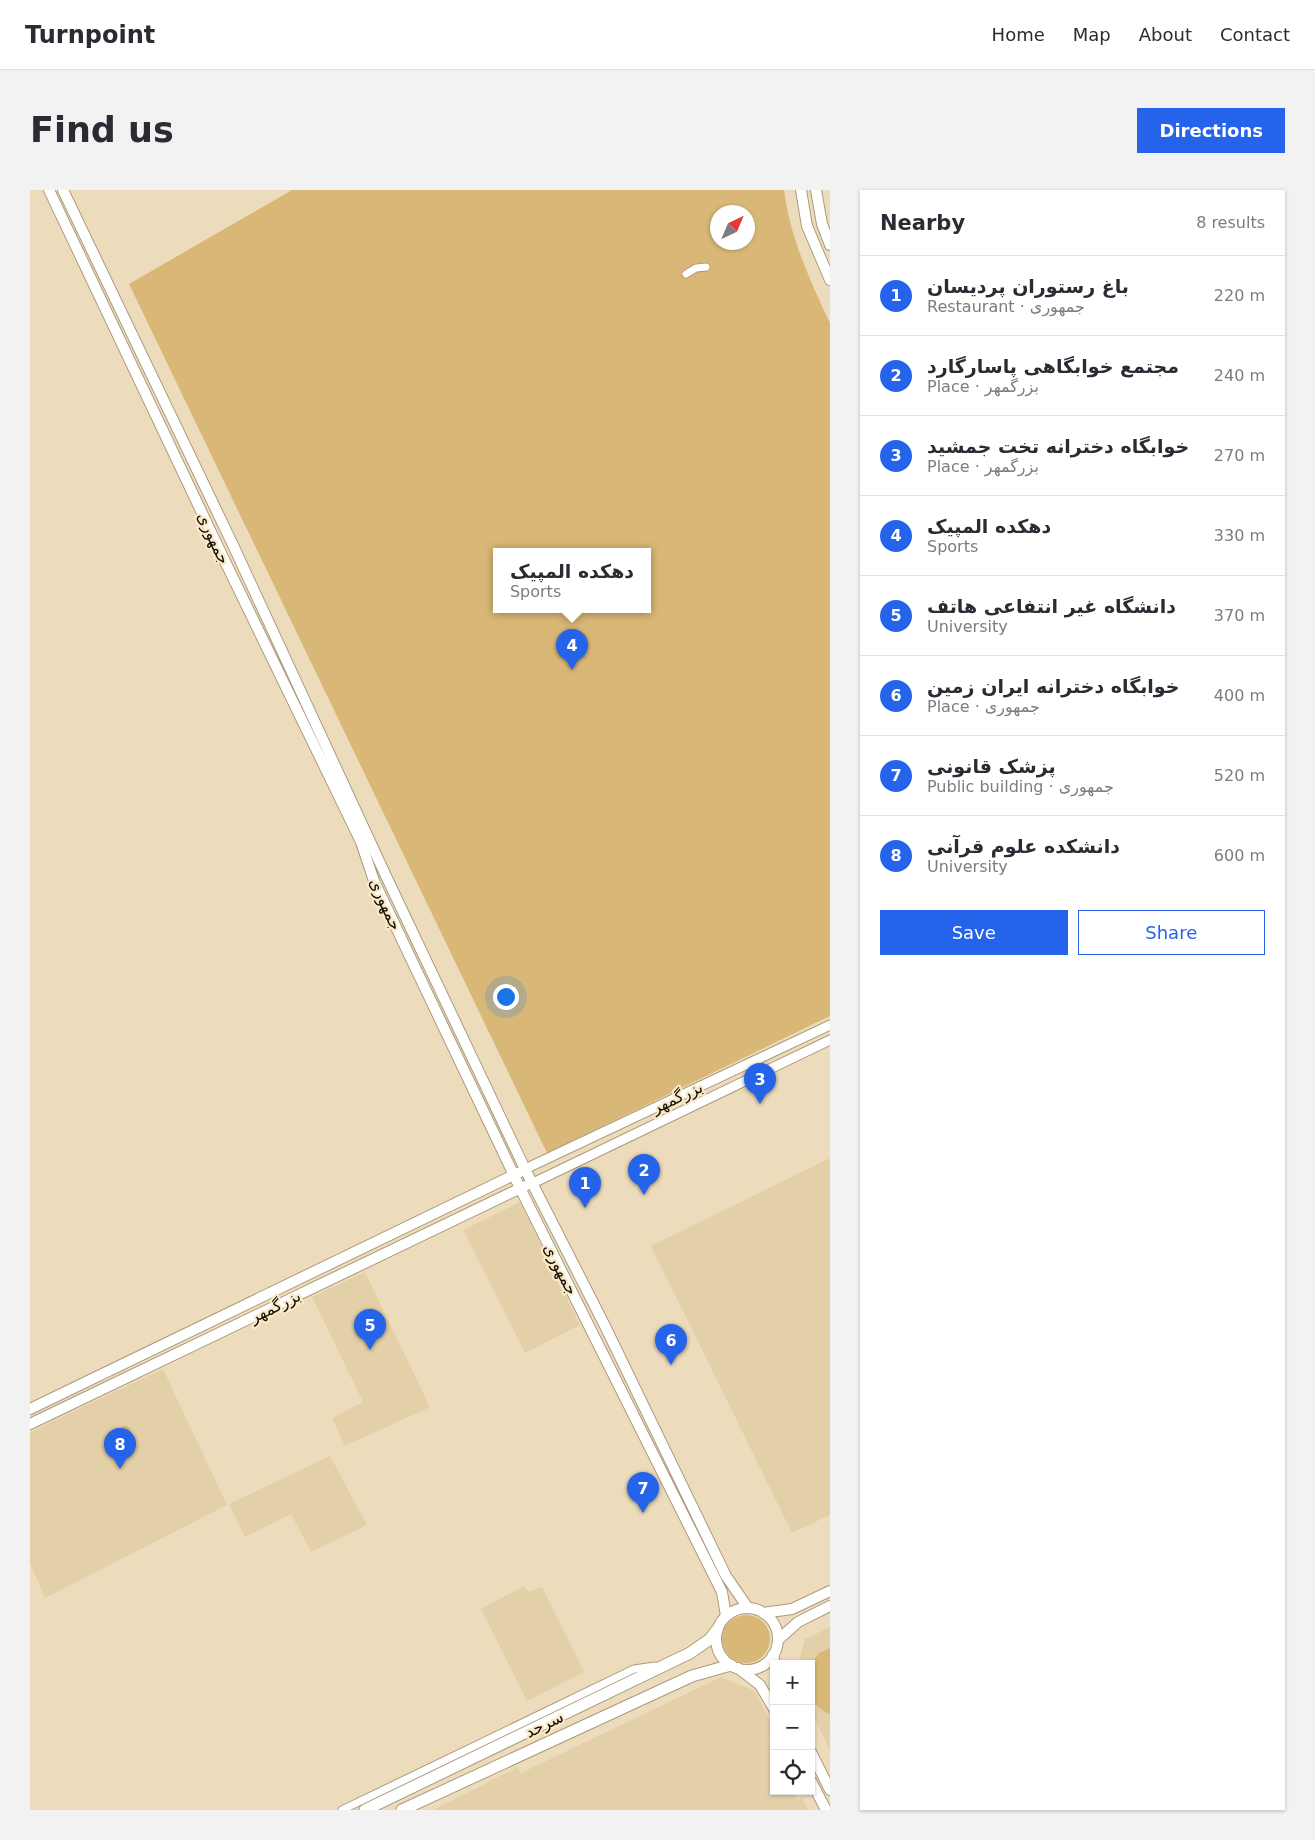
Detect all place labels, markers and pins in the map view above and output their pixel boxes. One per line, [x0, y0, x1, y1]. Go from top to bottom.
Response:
pin: 4 [556, 629, 588, 670]
pin: 3 [744, 1063, 776, 1104]
pin: 2 [628, 1154, 660, 1195]
pin: 1 [569, 1167, 601, 1208]
pin: 5 [354, 1309, 386, 1350]
pin: 6 [655, 1324, 687, 1365]
pin: 8 [104, 1428, 136, 1469]
pin: 7 [627, 1472, 659, 1513]

